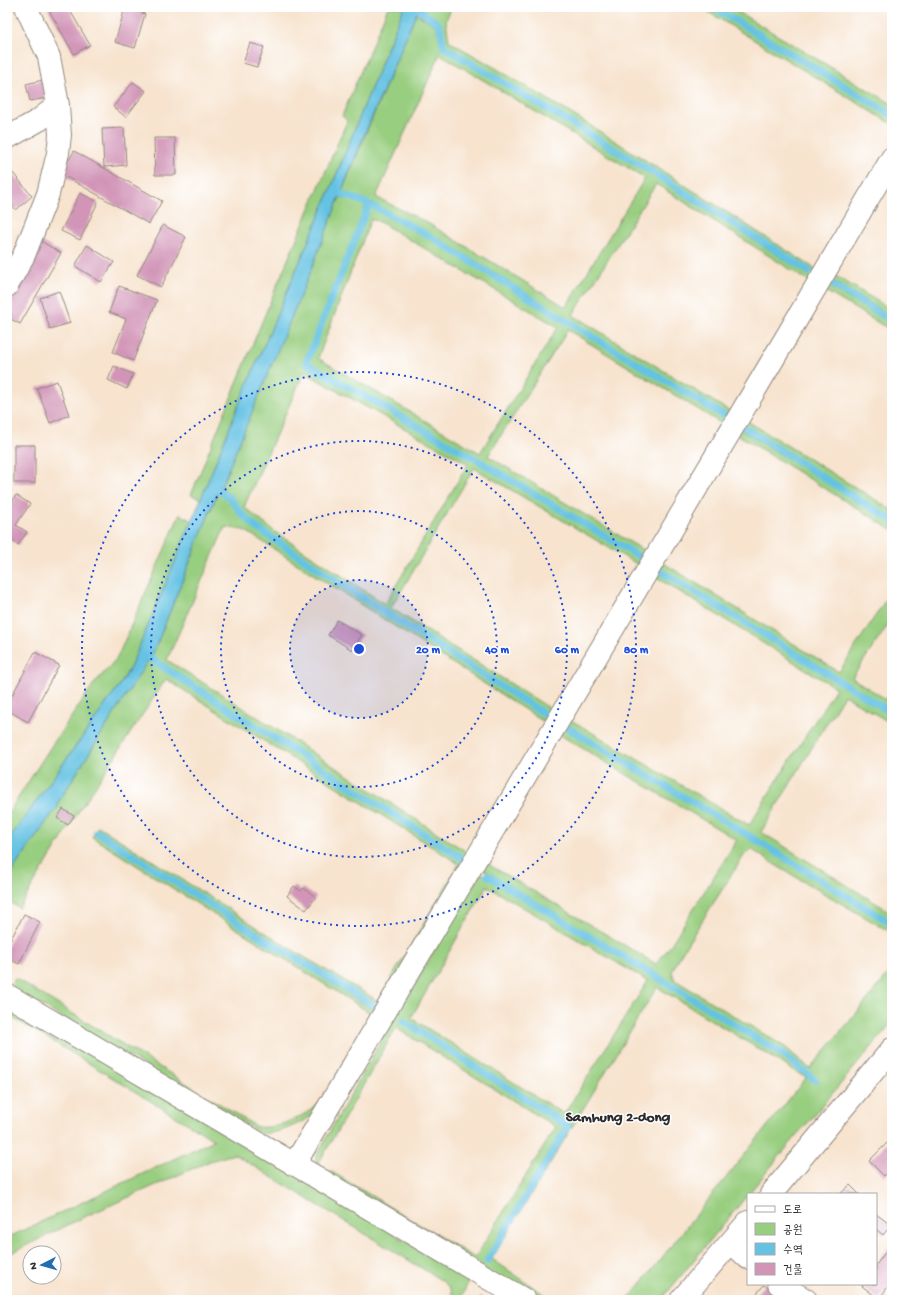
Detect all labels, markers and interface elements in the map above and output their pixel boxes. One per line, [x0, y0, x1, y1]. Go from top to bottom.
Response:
centre of rings [352, 642, 366, 656]
text: 20 m [416, 644, 441, 658]
text: 40 m [484, 644, 509, 658]
text: 60 m [555, 644, 580, 658]
text: 80 m [624, 644, 649, 658]
district label: Samhung 2-dong [566, 1109, 671, 1127]
legend [747, 1193, 877, 1285]
text: 도로 [783, 1204, 802, 1218]
text: 공원 [783, 1224, 802, 1238]
text: 수역 [783, 1243, 803, 1258]
north arrow [22, 1245, 62, 1285]
text: N [28, 1262, 40, 1270]
text: 건물 [783, 1264, 803, 1278]

